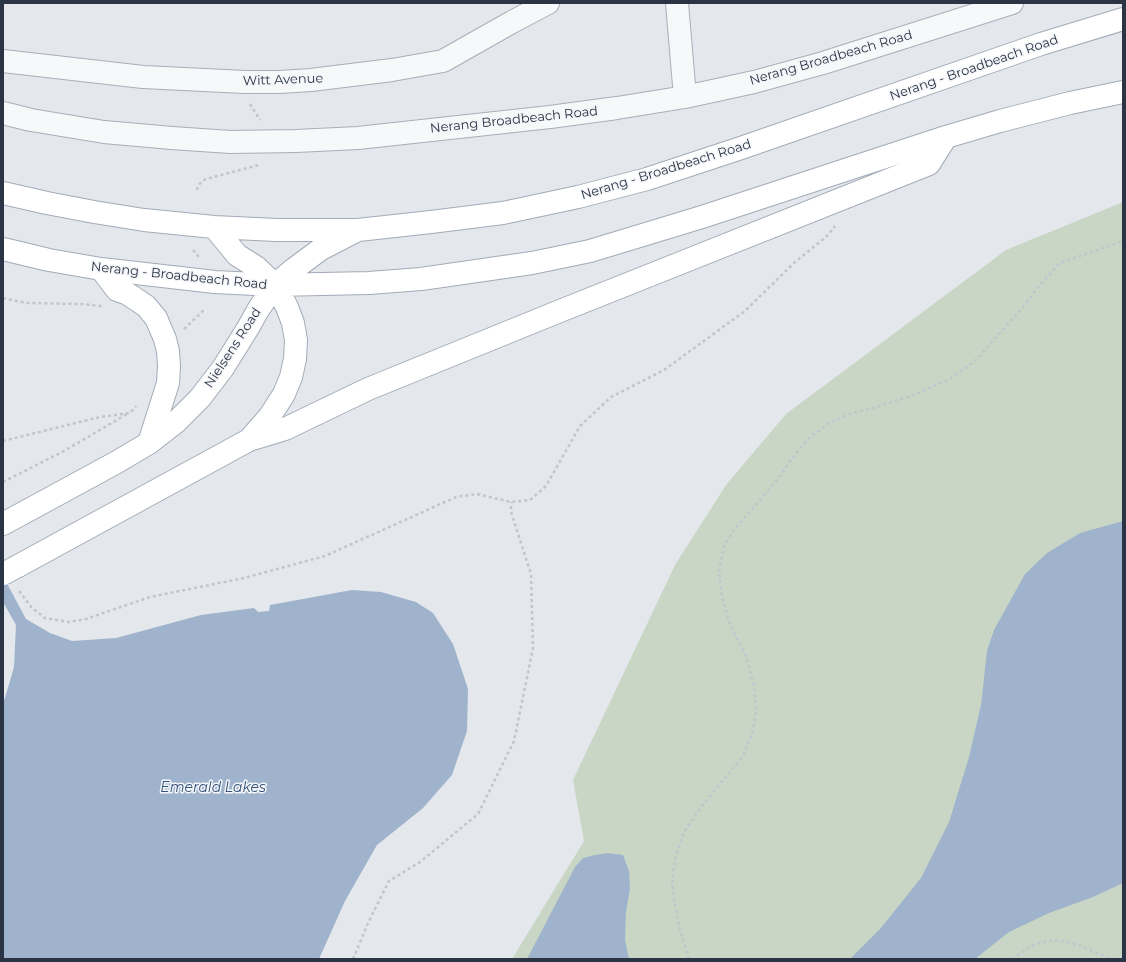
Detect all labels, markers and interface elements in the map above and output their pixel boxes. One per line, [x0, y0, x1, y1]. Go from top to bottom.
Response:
street label: Nerang Broadbeach Road [748, 27, 914, 89]
street label: Nerang - Broadbeach Road [888, 32, 1060, 104]
street label: Witt Avenue [243, 71, 323, 89]
street label: Nerang Broadbeach Road [429, 103, 599, 137]
street label: Nerang - Broadbeach Road [579, 137, 753, 203]
street label: Nerang - Broadbeach Road [90, 259, 268, 293]
street label: Nielsens Road [201, 305, 265, 391]
water label: Emerald Lakes [160, 780, 266, 796]

